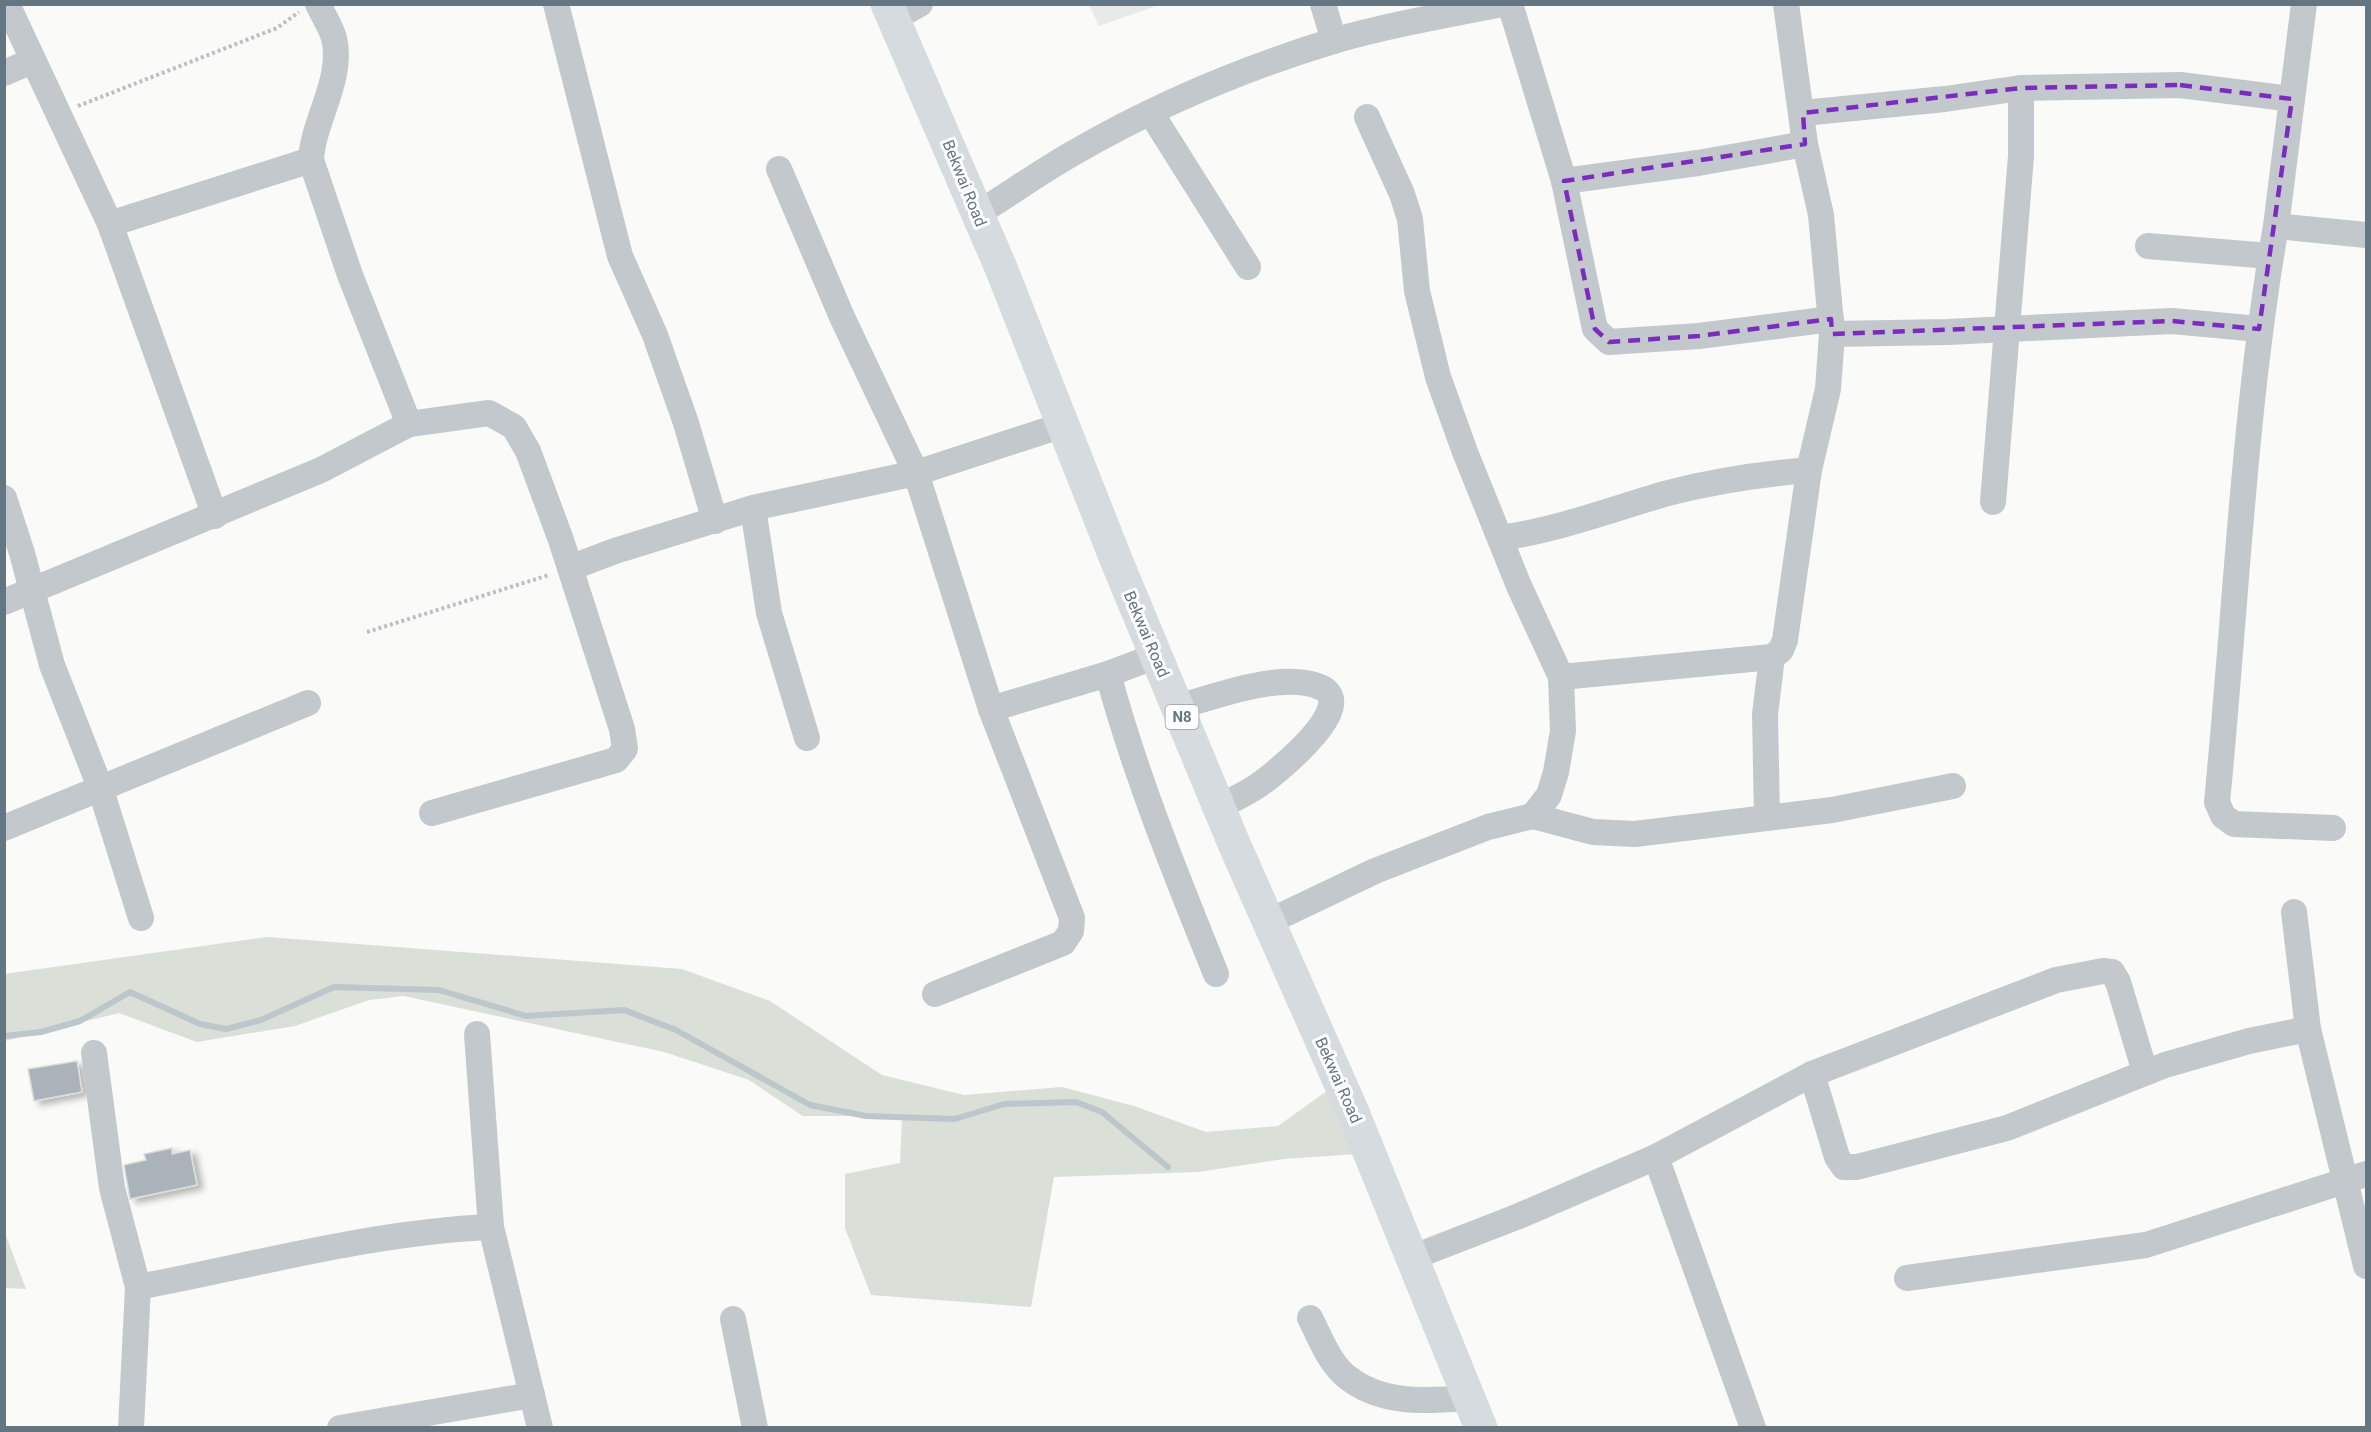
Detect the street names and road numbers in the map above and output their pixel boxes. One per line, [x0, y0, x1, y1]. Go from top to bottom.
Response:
street label: Bekwai Road [939, 137, 991, 229]
street label: Bekwai Road [1120, 588, 1173, 680]
road number: N8 [1166, 705, 1198, 729]
street label: Bekwai Road [1311, 1034, 1366, 1126]

